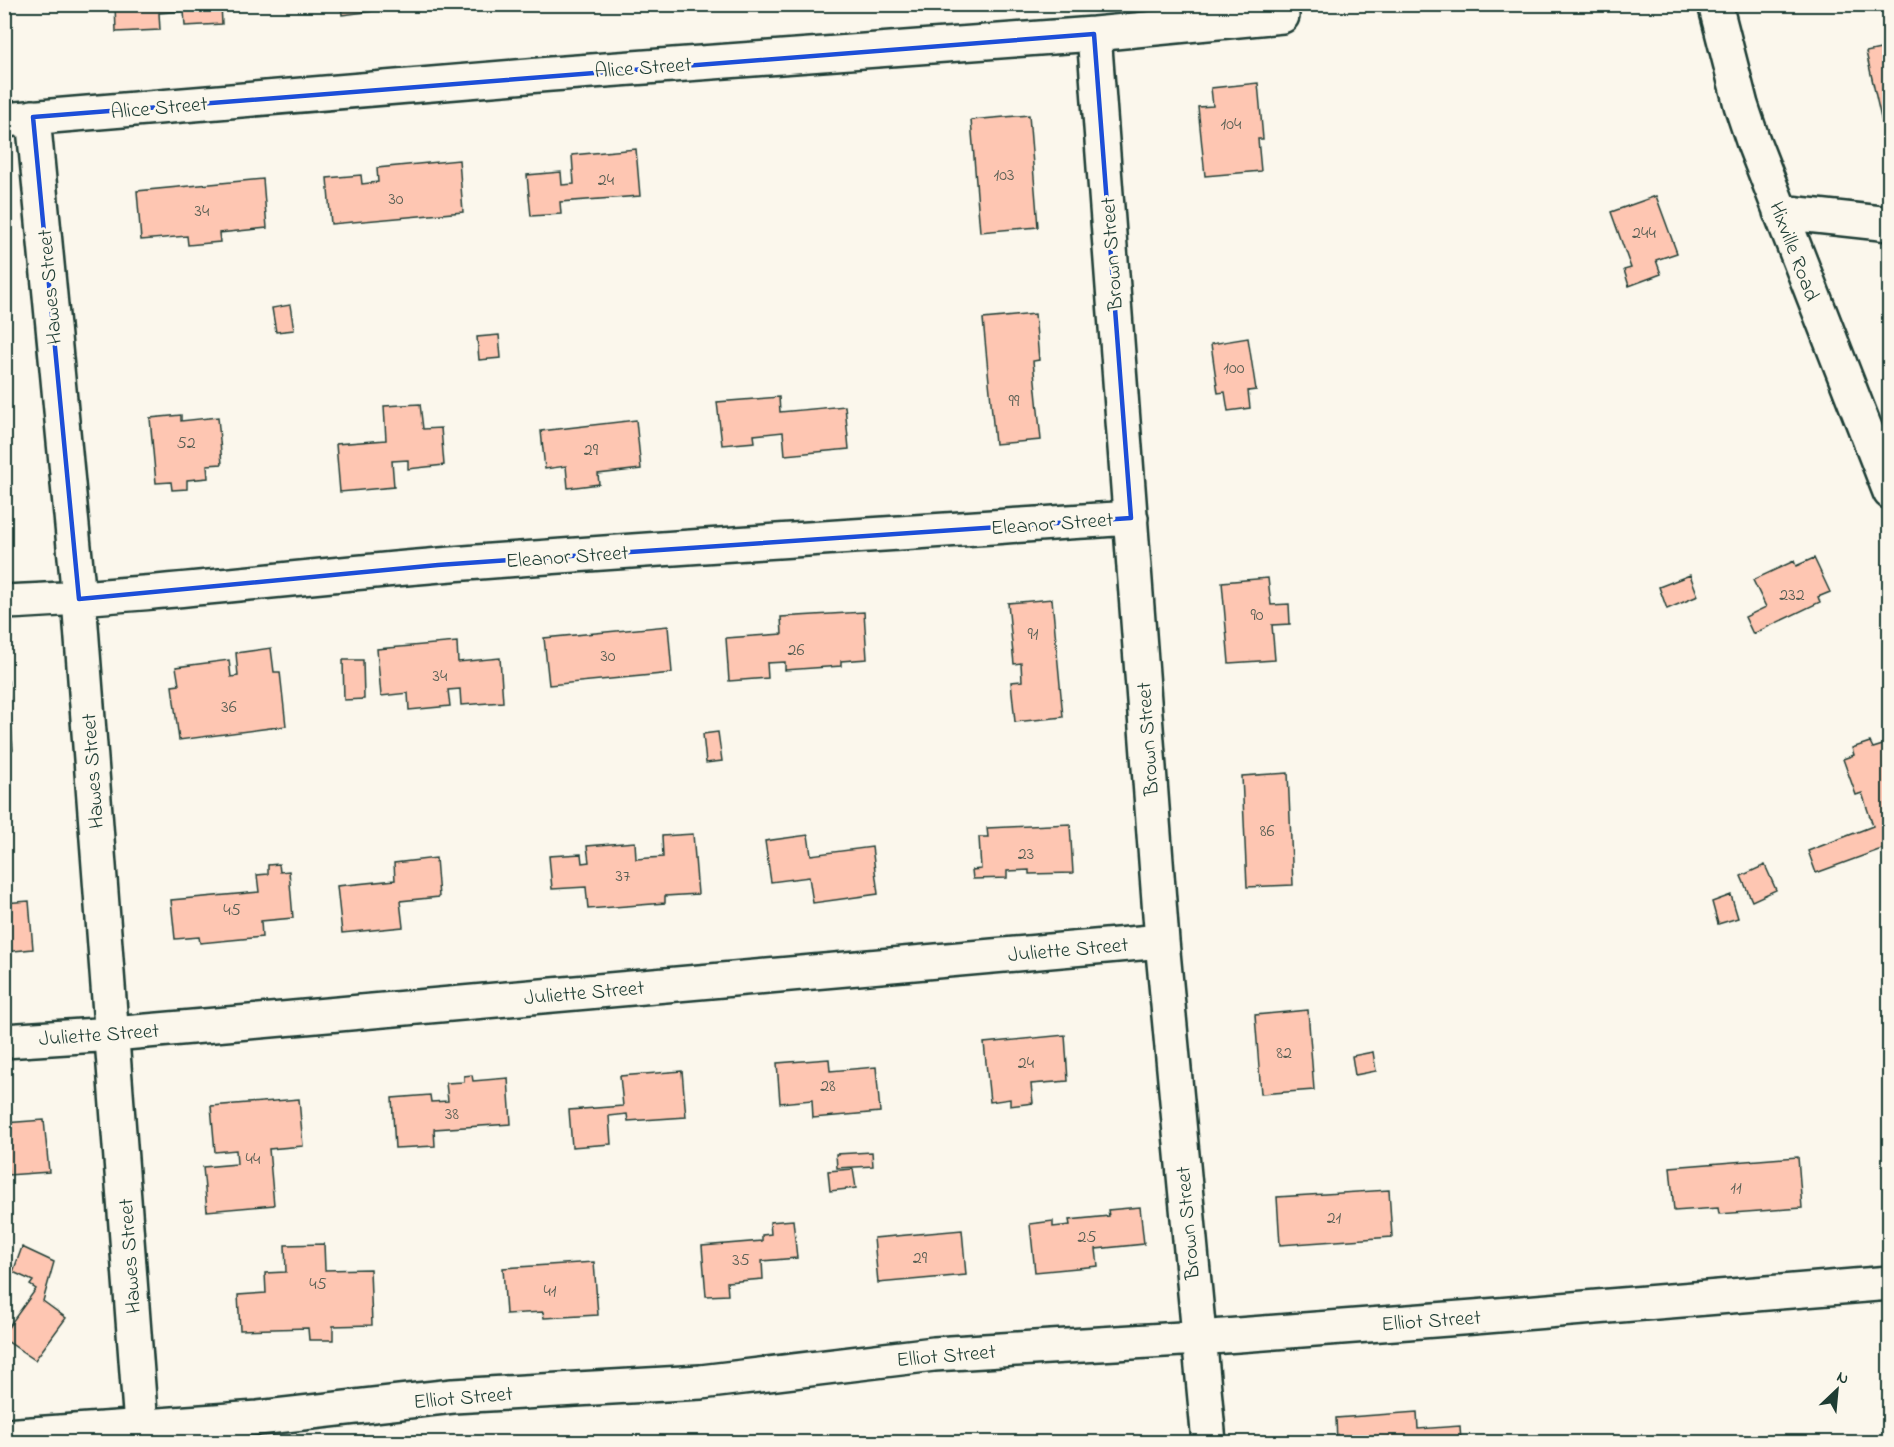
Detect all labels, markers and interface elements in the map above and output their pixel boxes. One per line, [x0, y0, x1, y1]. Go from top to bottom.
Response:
street label: Alice Street [594, 51, 693, 87]
street label: Alice Street [109, 90, 209, 128]
house number: 104 [1221, 112, 1242, 138]
house number: 103 [994, 163, 1014, 189]
house number: 24 [598, 168, 615, 194]
house number: 30 [388, 187, 404, 213]
street label: Brown Street [1094, 196, 1132, 313]
street label: Hixville Road [1760, 197, 1826, 306]
house number: 34 [195, 199, 210, 225]
house number: 244 [1632, 221, 1656, 247]
street label: Hawes Street [31, 228, 71, 346]
house number: 100 [1223, 356, 1245, 382]
house number: 99 [1009, 389, 1020, 415]
house number: 52 [176, 431, 196, 457]
house number: 29 [584, 438, 599, 464]
street label: Eleanor Street [990, 506, 1115, 544]
street label: Eleanor Street [505, 539, 630, 577]
house number: 232 [1779, 583, 1805, 609]
house number: 90 [1250, 603, 1264, 629]
house number: 91 [1027, 622, 1039, 648]
house number: 26 [788, 638, 805, 664]
house number: 30 [600, 644, 616, 670]
house number: 34 [433, 664, 448, 690]
street label: Brown Street [1130, 681, 1168, 798]
house number: 36 [221, 695, 237, 721]
street label: Hawes Street [75, 712, 113, 830]
house number: 86 [1260, 819, 1274, 845]
house number: 23 [1018, 842, 1034, 868]
house number: 37 [616, 864, 631, 890]
house number: 45 [223, 898, 241, 924]
street label: Juliette Street [1007, 931, 1130, 971]
street label: Juliette Street [523, 974, 646, 1014]
street label: Juliette Street [38, 1017, 160, 1055]
house number: 82 [1276, 1041, 1292, 1067]
house number: 24 [1018, 1051, 1035, 1077]
house number: 28 [820, 1074, 836, 1100]
house number: 38 [445, 1102, 459, 1128]
house number: 44 [246, 1147, 261, 1173]
street label: Brown Street [1169, 1165, 1209, 1282]
house number: 11 [1730, 1176, 1742, 1202]
street label: Hawes Street [112, 1197, 150, 1315]
house number: 21 [1327, 1206, 1342, 1232]
house number: 25 [1077, 1225, 1097, 1251]
house number: 29 [913, 1246, 928, 1272]
house number: 35 [732, 1248, 750, 1274]
house number: 45 [309, 1272, 327, 1298]
house number: 41 [543, 1279, 557, 1305]
street label: Elliot Street [1380, 1304, 1482, 1340]
street label: Elliot Street [895, 1338, 997, 1376]
north arrow [1807, 1360, 1867, 1420]
text: N [1833, 1365, 1853, 1392]
street label: Elliot Street [412, 1380, 514, 1418]

